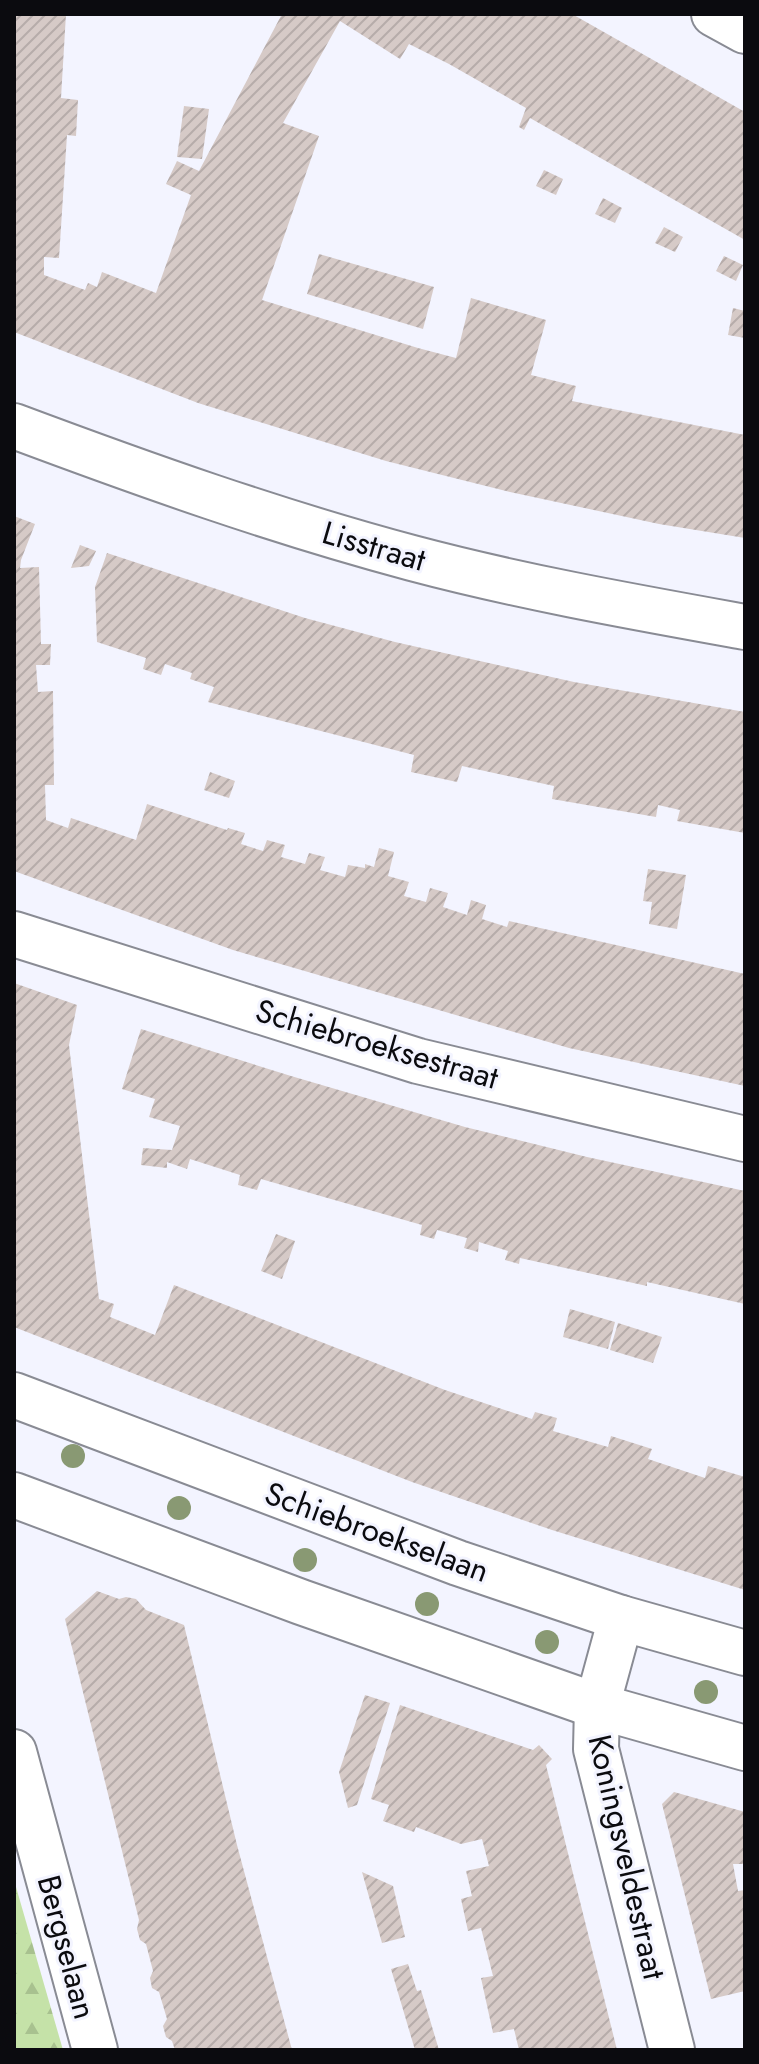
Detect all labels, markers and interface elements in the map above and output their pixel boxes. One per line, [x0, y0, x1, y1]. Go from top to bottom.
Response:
street label: Lisstraat [317, 509, 431, 583]
street label: Schiebroeksestraat [250, 987, 504, 1101]
street label: Schiebroekselaan [258, 1470, 496, 1594]
street label: Koningsveldestraat [577, 1730, 678, 1984]
street label: Bergselaan [26, 1870, 108, 2024]

